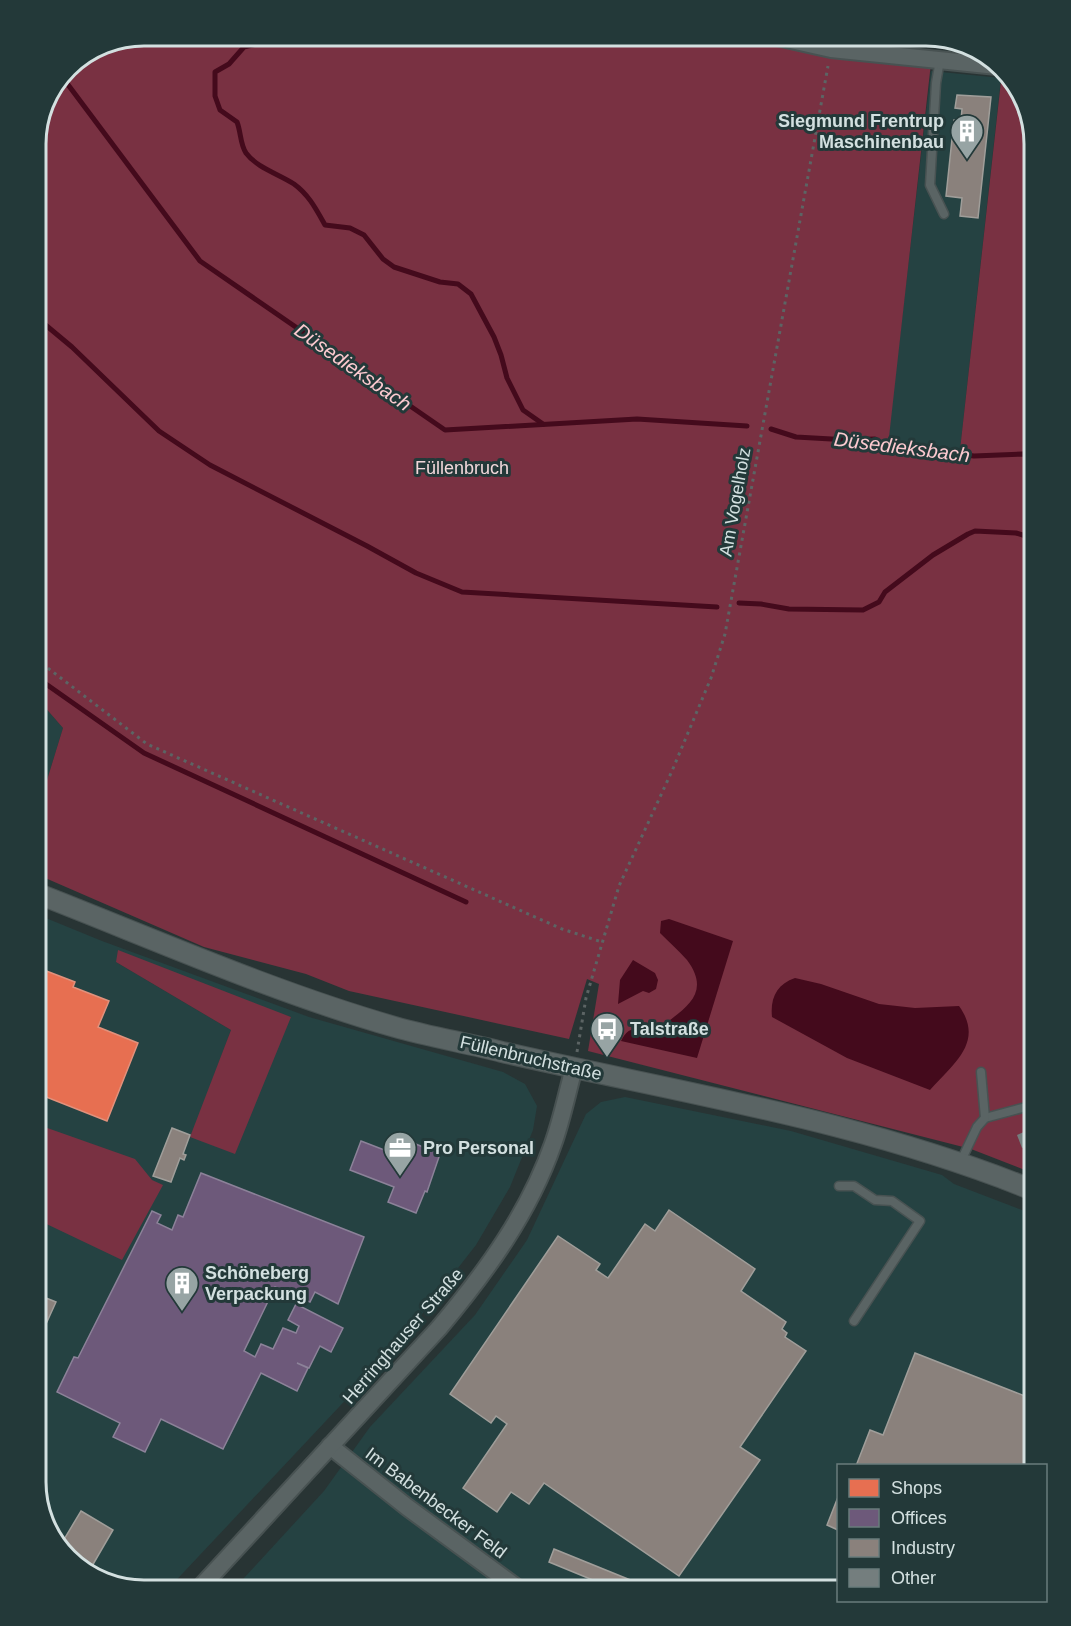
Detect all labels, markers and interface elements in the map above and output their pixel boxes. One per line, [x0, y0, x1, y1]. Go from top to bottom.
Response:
place label: Siegmund Frentrup Maschinenbau [778, 111, 944, 152]
building icon: Siegmund Frentrup Maschinenbau [949, 113, 985, 160]
water label: Düsedieksbach [291, 319, 415, 415]
water label: Düsedieksbach [833, 428, 971, 466]
street label: Am Vogelholz [716, 446, 754, 558]
park label: Füllenbruch [415, 458, 509, 478]
bus stop icon: Talstraße [589, 1011, 625, 1058]
place label: Talstraße [630, 1019, 709, 1039]
street label: Füllenbruchstraße [458, 1032, 604, 1084]
office icon: Pro Personal [382, 1130, 418, 1177]
place label: Pro Personal [423, 1138, 534, 1158]
place label: Schöneberg Verpackung [205, 1263, 309, 1304]
street label: Herringhauser Straße [339, 1264, 467, 1408]
building icon: Schöneberg Verpackung [164, 1265, 200, 1312]
street label: Im Babenbecker Feld [362, 1444, 510, 1562]
legend [837, 1464, 1047, 1602]
text: Shops [891, 1478, 942, 1498]
text: Offices [891, 1508, 947, 1528]
text: Industry [891, 1538, 955, 1558]
text: Other [891, 1568, 936, 1588]

